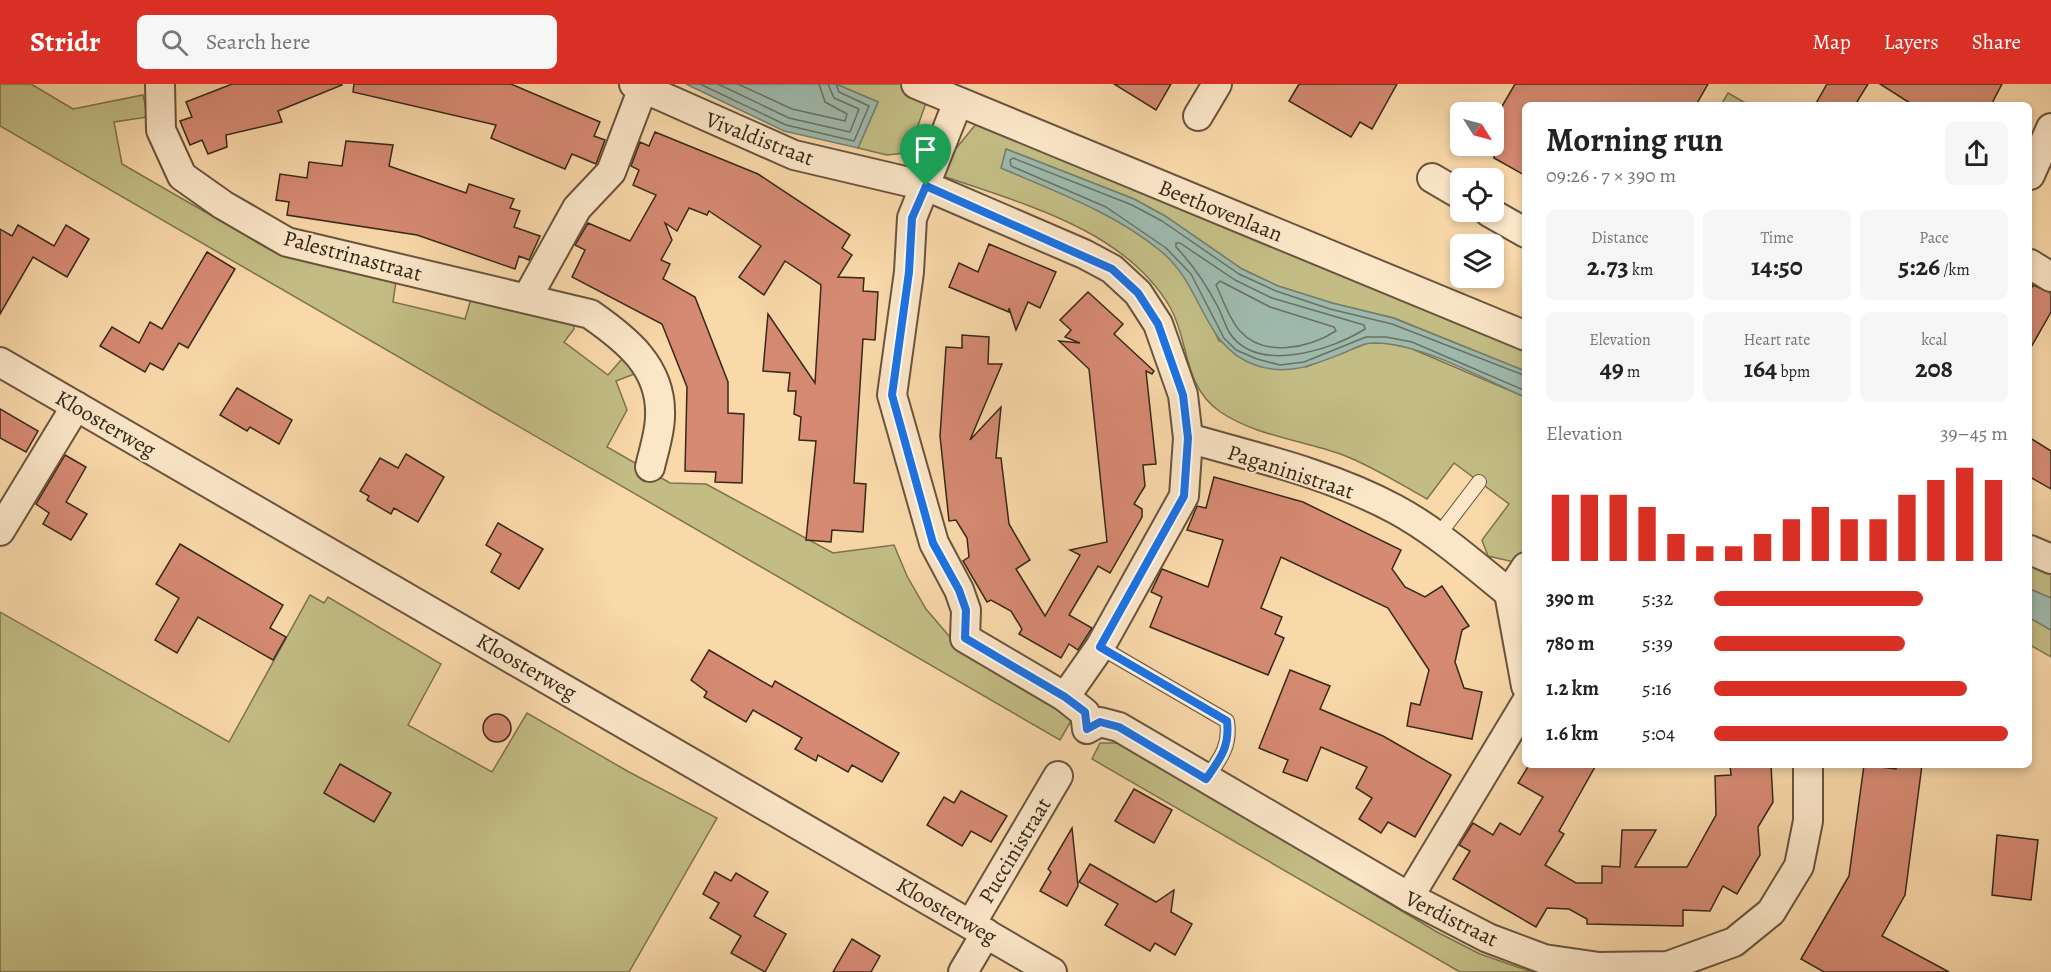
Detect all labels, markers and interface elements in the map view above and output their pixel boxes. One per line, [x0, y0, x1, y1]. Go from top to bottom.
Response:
search box [137, 15, 557, 69]
text: Stridr [30, 23, 101, 61]
icon: search [158, 26, 191, 59]
text: Search here [206, 27, 310, 57]
text: Map [1812, 28, 1851, 56]
text: Layers [1884, 28, 1939, 56]
text: Share [1972, 28, 2021, 56]
north arrow [1450, 102, 1504, 156]
map controls [1450, 102, 1504, 288]
street label: Vivaldistraat [700, 104, 818, 173]
text: Morning run [1546, 117, 1723, 162]
button: share [1945, 122, 2008, 185]
pin [900, 124, 951, 186]
icon: arrive [909, 133, 942, 166]
text: 09:26 · 7 × 390 m [1546, 162, 1676, 189]
button: locate [1450, 168, 1504, 222]
street label: Beethovenlaan [1154, 172, 1287, 249]
street label: Palestrinastraat [280, 223, 425, 289]
text: Distance [1591, 227, 1649, 249]
text: Time [1760, 227, 1794, 249]
text: Pace [1919, 227, 1949, 249]
button: layers [1450, 234, 1504, 288]
text: 2.73 [1587, 249, 1629, 284]
text: 14:50 [1751, 249, 1803, 284]
text: 5:26 [1898, 249, 1940, 284]
text: km [1629, 259, 1653, 281]
text: /km [1940, 259, 1970, 281]
text: Elevation [1589, 329, 1651, 351]
text: Heart rate [1744, 329, 1810, 351]
text: kcal [1921, 329, 1947, 351]
text: 49 [1600, 351, 1624, 386]
text: 164 [1744, 351, 1777, 386]
text: 208 [1915, 351, 1953, 386]
text: m [1624, 361, 1640, 383]
text: bpm [1777, 361, 1810, 383]
street label: Kloosterweg [50, 383, 161, 465]
text: Elevation [1546, 420, 1623, 447]
text: 39–45 m [1940, 420, 2008, 447]
street label: Paganinistraat [1224, 437, 1358, 507]
text: 390 m [1546, 585, 1594, 612]
text: 5:32 [1642, 585, 1673, 612]
street label: Kloosterweg [471, 626, 582, 708]
text: 780 m [1546, 630, 1594, 657]
text: 5:39 [1642, 630, 1673, 657]
text: 1.2 km [1546, 675, 1599, 702]
text: 5:16 [1642, 675, 1671, 702]
text: 1.6 km [1546, 720, 1599, 747]
text: 5:04 [1642, 720, 1675, 747]
street label: Puccinistraat [971, 792, 1058, 909]
street label: Kloosterweg [891, 870, 1002, 952]
street label: Verdistraat [1399, 883, 1503, 954]

